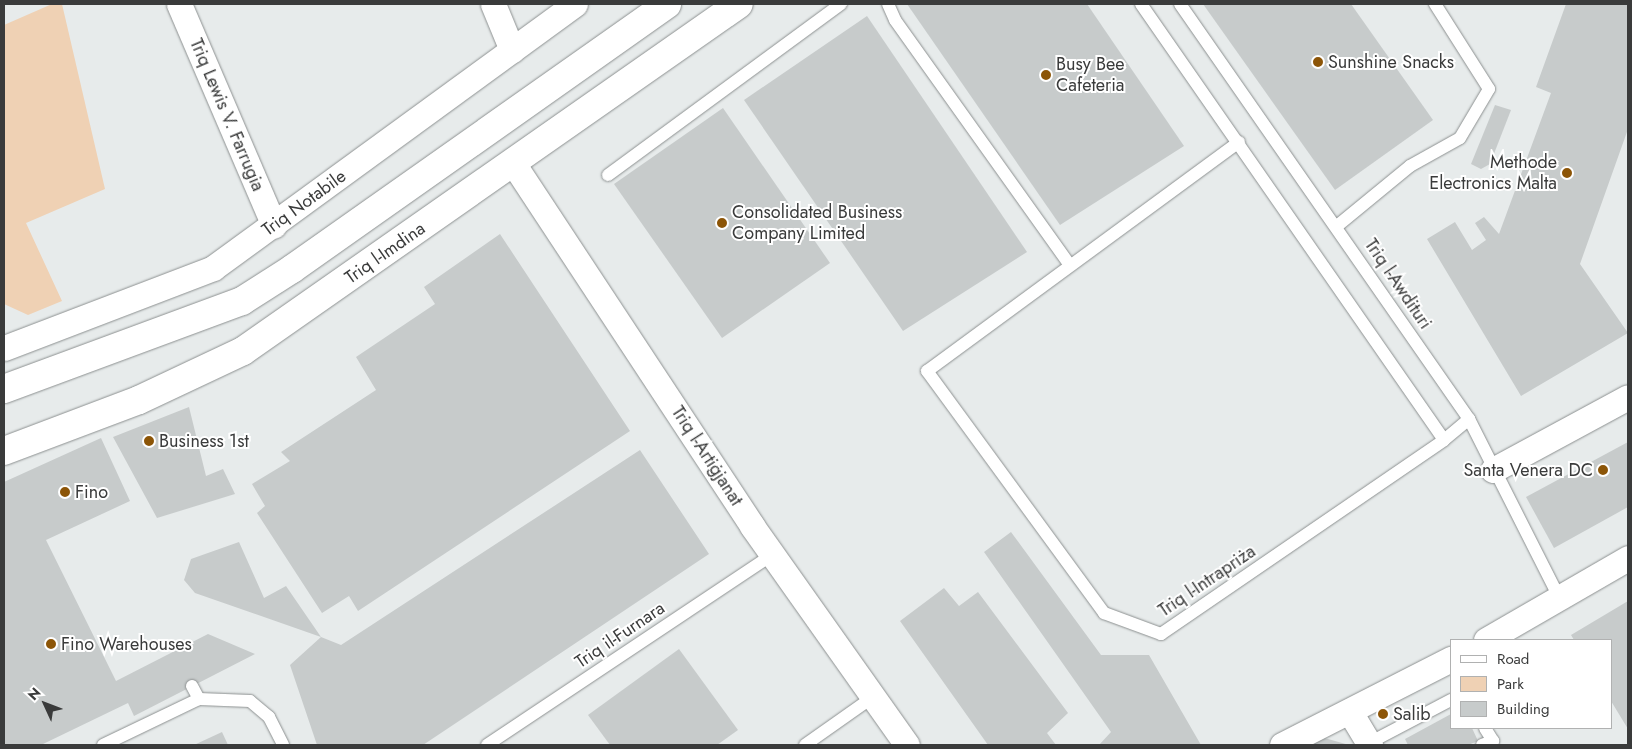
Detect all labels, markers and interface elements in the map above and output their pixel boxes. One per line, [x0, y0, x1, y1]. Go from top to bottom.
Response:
street label: Triq Lewis V. Farrugia [185, 36, 269, 194]
place label: Sunshine Snacks [1328, 51, 1454, 73]
place label: Busy Bee Cafeteria [1056, 54, 1125, 96]
marker: Sunshine Snacks [1312, 56, 1324, 68]
marker: Busy Bee Cafeteria [1040, 69, 1052, 81]
place label: Methode Electronics Malta [1429, 152, 1557, 194]
street label: Triq Notabile [258, 165, 350, 241]
marker: Methode Electronics Malta [1561, 167, 1573, 179]
place label: Consolidated Business Company Limited [732, 202, 902, 244]
marker: Consolidated Business Company Limited [716, 217, 728, 229]
street label: Triq l-Imdina [341, 218, 429, 288]
street label: Triq l-Awdituri [1360, 235, 1436, 333]
street label: Triq l-Artiġjanat [667, 402, 747, 510]
place label: Business 1st [159, 430, 249, 452]
marker: Business 1st [143, 435, 155, 447]
place label: Santa Venera DC [1463, 459, 1593, 481]
marker: Santa Venera DC [1597, 464, 1609, 476]
place label: Fino [75, 481, 108, 503]
marker: Fino [59, 486, 71, 498]
street label: Triq l-Intrapriża [1154, 541, 1260, 621]
street label: Triq il-Furnara [571, 597, 669, 673]
place label: Fino Warehouses [61, 633, 192, 655]
marker: Fino Warehouses [45, 638, 57, 650]
legend [1450, 639, 1612, 729]
text: Road [1497, 648, 1529, 670]
text: Park [1497, 673, 1524, 695]
north arrow [20, 679, 70, 729]
text: N [23, 683, 45, 705]
text: Building [1497, 698, 1549, 720]
place label: Salib [1393, 703, 1431, 725]
marker: Salib [1377, 708, 1389, 720]

